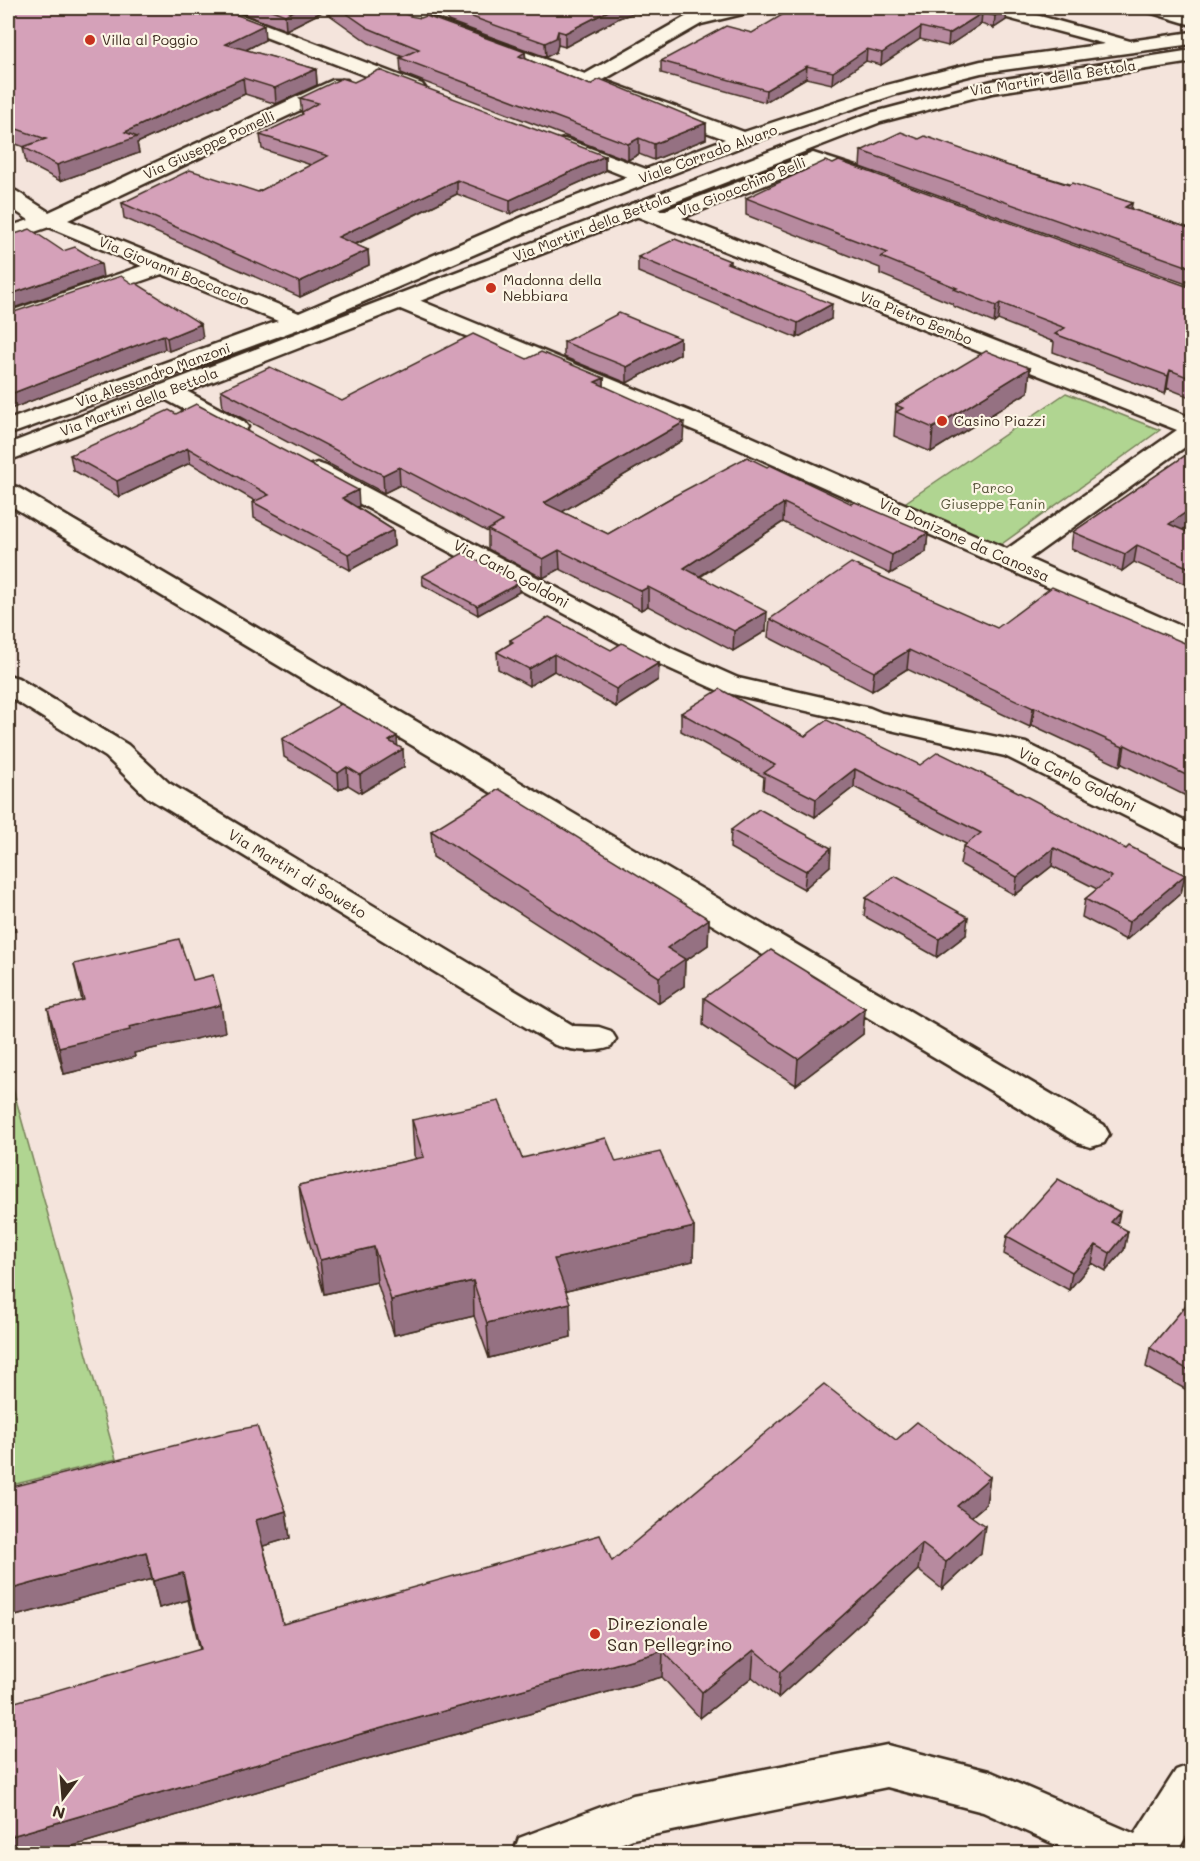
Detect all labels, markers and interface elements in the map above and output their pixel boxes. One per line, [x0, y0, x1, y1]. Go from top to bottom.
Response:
place label: Villa al Poggio [102, 30, 198, 49]
marker: Villa al Poggio [83, 33, 97, 47]
street label: Via Martiri della Bettola [969, 55, 1137, 100]
street label: Via Giuseppe Pomelli [140, 106, 277, 183]
street label: Viale Corrado Alvaro [636, 120, 780, 187]
street label: Via Gioacchino Belli [675, 152, 808, 221]
street label: Via Martiri della Bettola [510, 188, 673, 265]
street label: Via Giovanni Boccaccio [96, 232, 252, 310]
place label: Madonna della Nebbiara [503, 270, 602, 305]
marker: Madonna della Nebbiara [484, 281, 498, 295]
street label: Via Pietro Bembo [857, 286, 975, 349]
street label: Via Alessandro Manzoni [73, 338, 233, 411]
street label: Via Martiri della Bettola [57, 363, 220, 440]
place label: Casino Piazzi [954, 411, 1046, 430]
marker: Casino Piazzi [935, 414, 949, 428]
park label: Parco Giuseppe Fanin [941, 478, 1045, 513]
street label: Via Donizone da Canossa [876, 492, 1053, 586]
street label: Via Carlo Goldoni [450, 534, 573, 612]
street label: Via Carlo Goldoni [1015, 742, 1140, 816]
street label: Via Martiri di Soweto [225, 824, 370, 922]
place label: Direzionale San Pellegrino [607, 1611, 732, 1656]
marker: Direzionale San Pellegrino [588, 1627, 602, 1641]
north arrow [33, 1768, 93, 1828]
text: N [50, 1801, 67, 1825]

